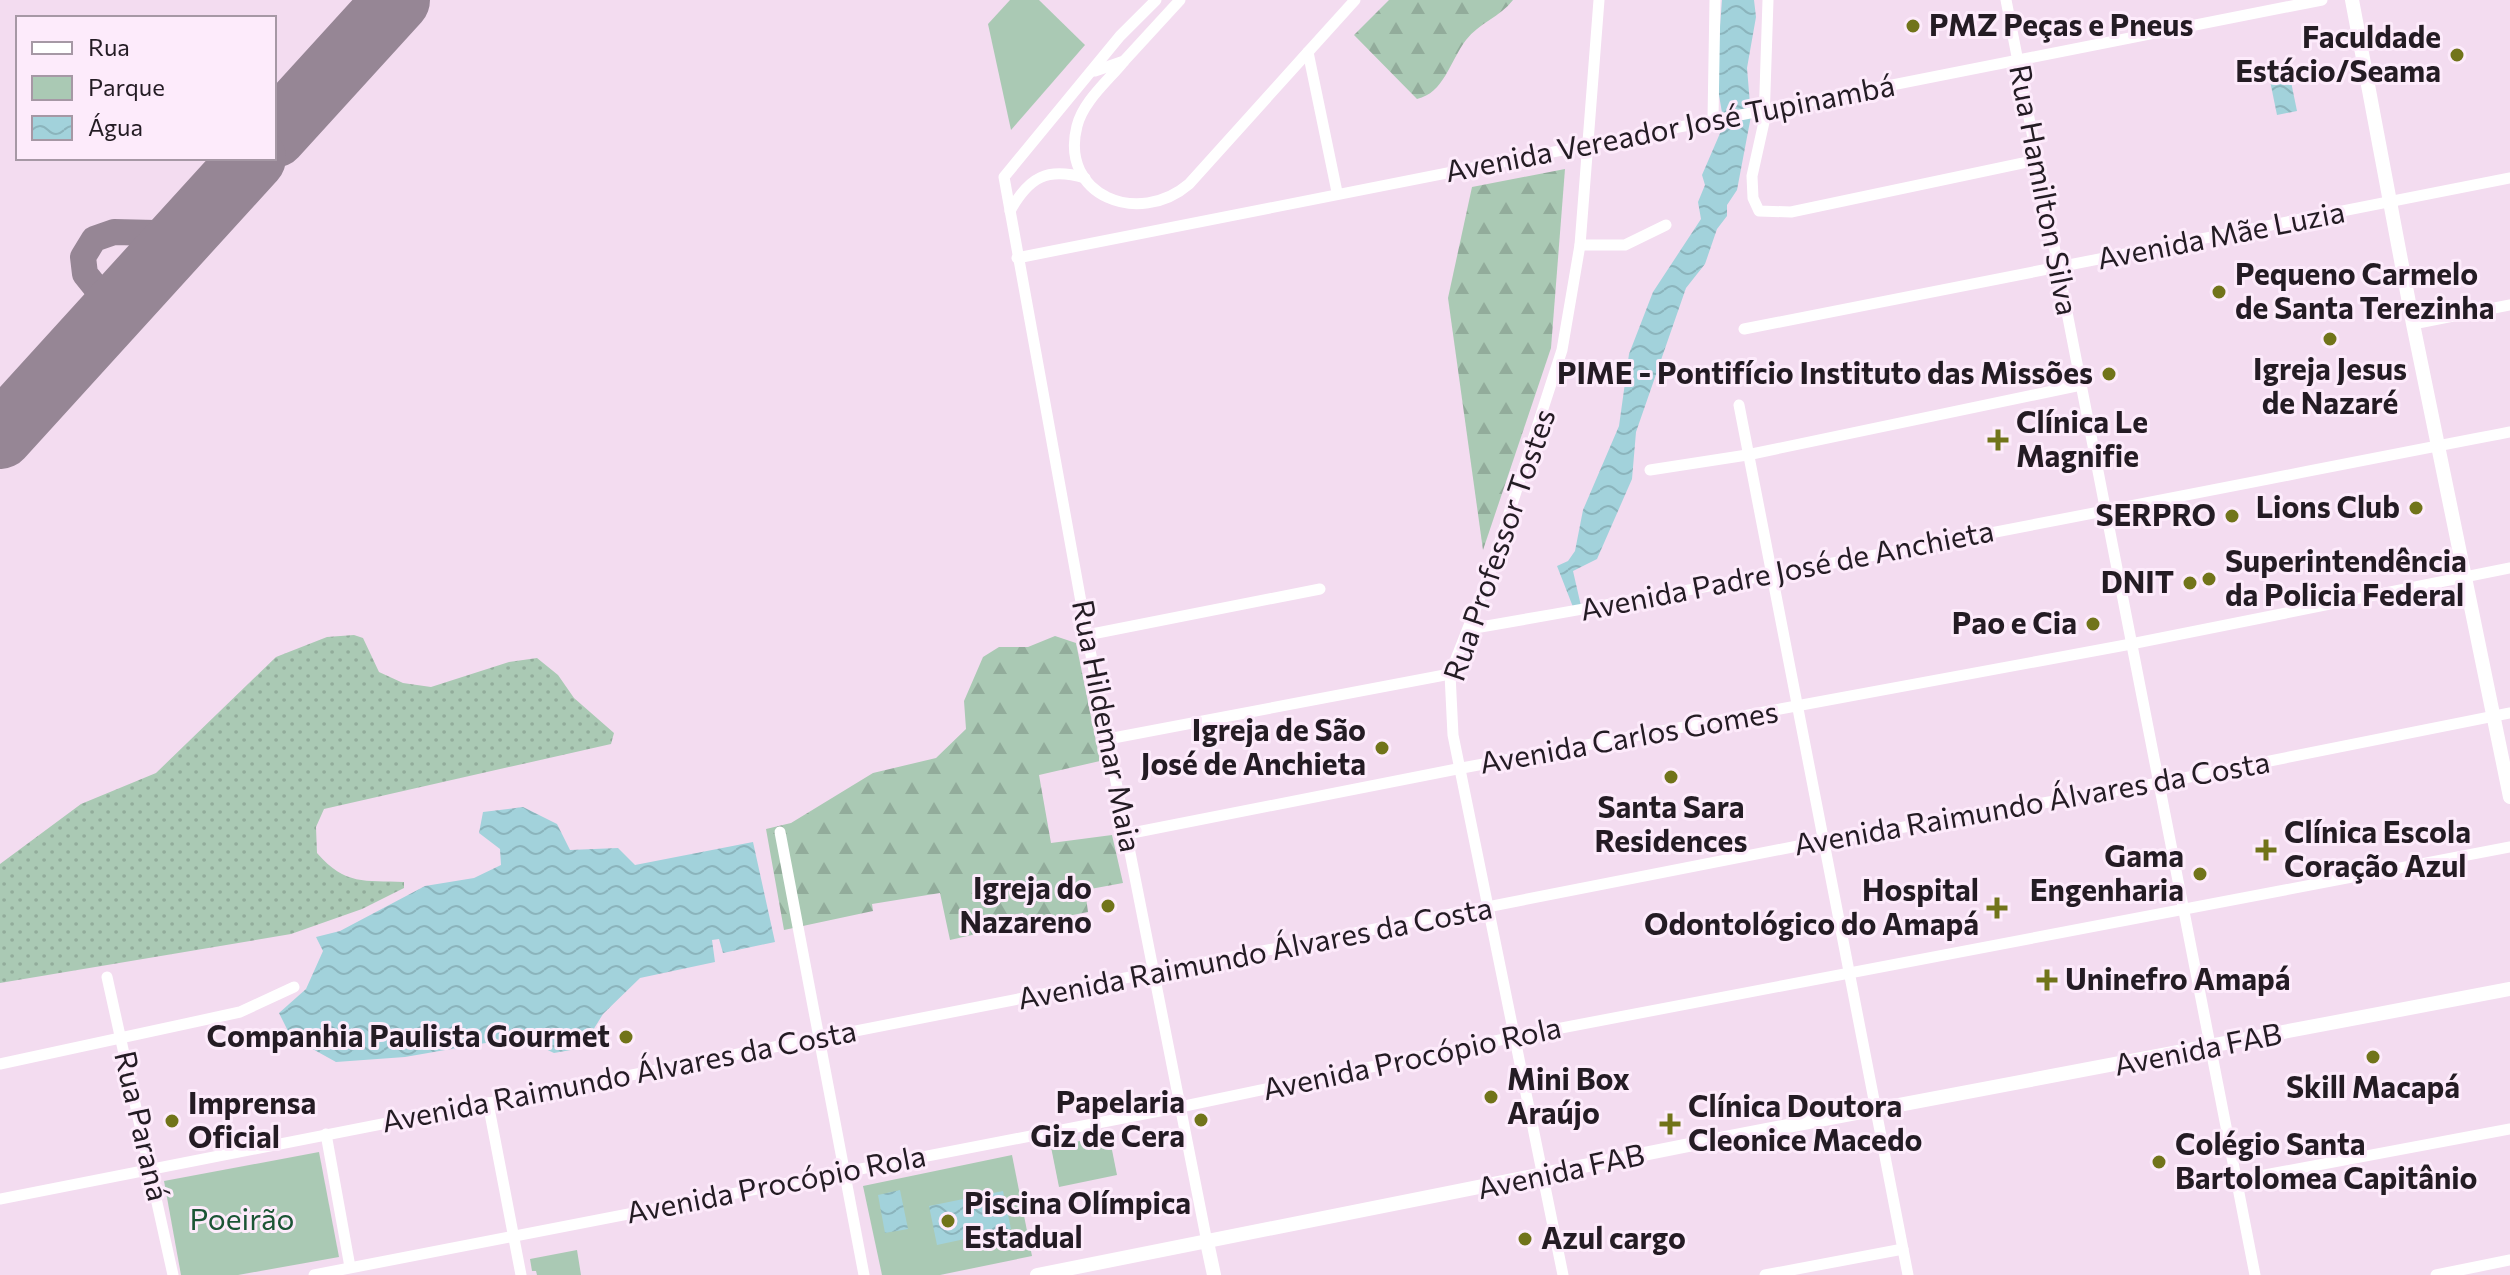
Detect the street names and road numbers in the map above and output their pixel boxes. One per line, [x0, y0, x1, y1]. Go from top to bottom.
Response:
street label: Rua Hamilton Silva [2003, 61, 2088, 318]
street label: Avenida Vereador José Tupinambá [1442, 65, 1897, 188]
street label: Avenida Mãe Luzia [2093, 191, 2348, 276]
street label: Rua Professor Tostes [1434, 403, 1562, 685]
street label: Avenida Padre José de Anchieta [1577, 510, 1996, 627]
street label: Rua Hildemar Maia [1066, 596, 1151, 855]
street label: Avenida Carlos Gomes [1476, 691, 1781, 780]
street label: Avenida Raimundo Álvares da Costa [1791, 741, 2272, 862]
street label: Avenida Raimundo Álvares da Costa [1014, 887, 1495, 1016]
street label: Avenida Procópio Rola [1259, 1007, 1564, 1106]
street label: Avenida Raimundo Álvares da Costa [378, 1010, 859, 1139]
street label: Avenida FAB [2111, 1013, 2284, 1082]
street label: Rua Paraná [108, 1047, 179, 1204]
street label: Avenida FAB [1474, 1134, 1647, 1205]
street label: Avenida Procópio Rola [623, 1135, 928, 1230]

